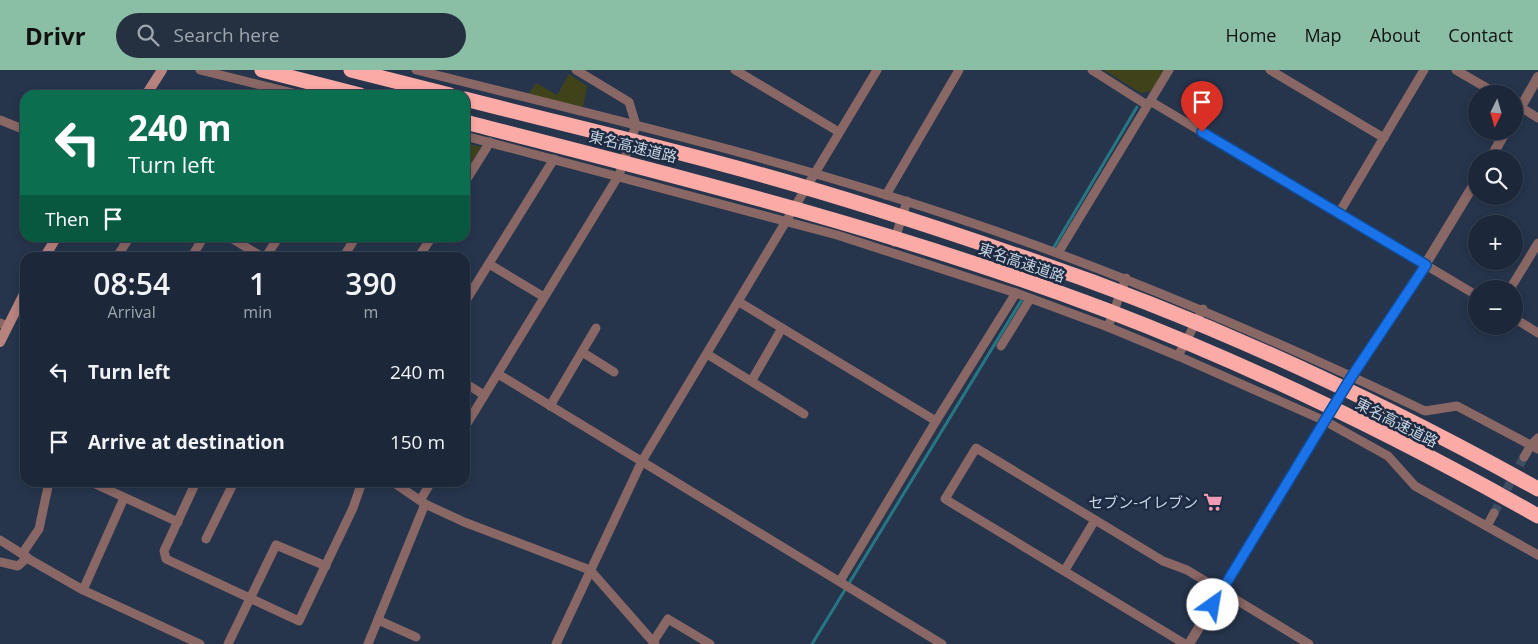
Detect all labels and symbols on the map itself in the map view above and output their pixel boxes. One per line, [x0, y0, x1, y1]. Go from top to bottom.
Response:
pin [1181, 81, 1223, 132]
north arrow [1468, 85, 1522, 140]
street label: 東名高速道路 [587, 125, 679, 167]
street label: 東名高速道路 [976, 238, 1068, 286]
street label: 東名高速道路 [1352, 393, 1442, 451]
supermarket icon: セブン-イレブン [1202, 491, 1224, 513]
place label: セブン-イレブン [1088, 492, 1198, 512]
position arrow [1186, 578, 1238, 630]

